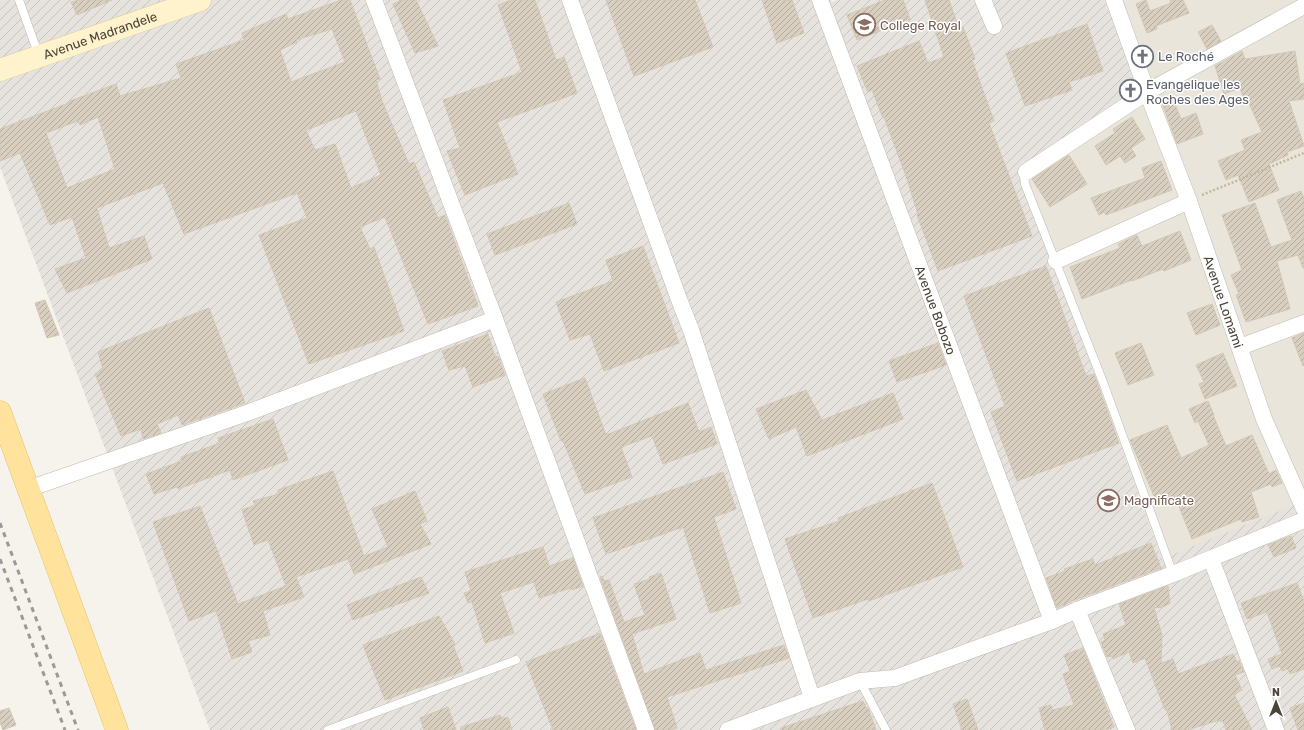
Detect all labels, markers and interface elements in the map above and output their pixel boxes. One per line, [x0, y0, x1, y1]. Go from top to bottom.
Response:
street label: Avenue Madrandele [41, 8, 159, 62]
school or university icon: College Royal [852, 12, 878, 38]
place label: College Royal [880, 18, 961, 34]
church icon: Le Roché [1130, 43, 1156, 69]
place label: Le Roché [1158, 49, 1214, 64]
place label: Evangelique les Roches des Ages [1146, 77, 1249, 108]
church icon: Evangelique les Roches des Ages [1118, 78, 1144, 104]
street label: Avenue Lomami [1201, 253, 1246, 350]
street label: Avenue Bobozo [912, 263, 959, 357]
school or university icon: Magnificate [1096, 487, 1122, 513]
place label: Magnificate [1124, 493, 1194, 509]
north arrow [1256, 682, 1296, 722]
text: N [1272, 686, 1280, 699]

